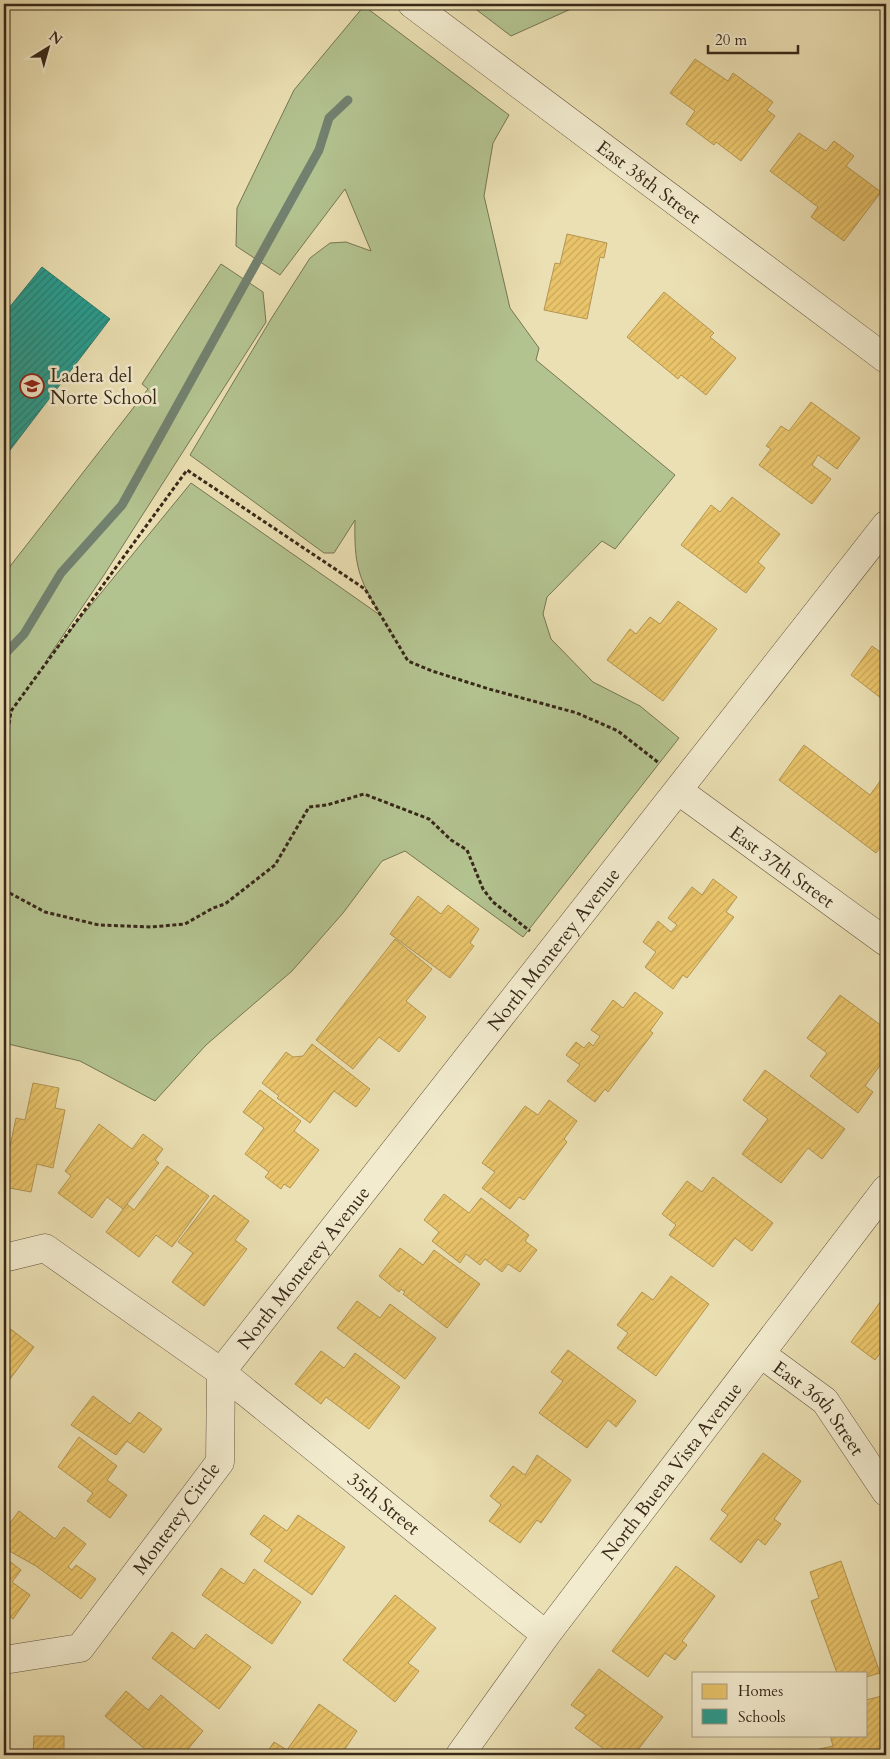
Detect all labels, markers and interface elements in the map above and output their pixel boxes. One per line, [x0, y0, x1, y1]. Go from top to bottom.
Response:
north arrow [22, 22, 72, 72]
scale bar [708, 22, 798, 54]
text: N [45, 27, 66, 49]
text: 20 m [715, 30, 747, 50]
street label: East 38th Street [591, 135, 706, 230]
place label: Ladera del Norte School [50, 363, 157, 411]
school or university icon: Ladera del Norte School [19, 373, 45, 399]
street label: East 37th Street [724, 820, 840, 914]
street label: North Monterey Avenue [482, 862, 626, 1037]
street label: North Monterey Avenue [232, 1181, 376, 1355]
street label: East 36th Street [767, 1355, 870, 1461]
street label: North Buena Vista Avenue [596, 1377, 748, 1566]
street label: Monterey Circle [127, 1457, 226, 1580]
street label: 35th Street [341, 1466, 425, 1541]
legend [692, 1672, 868, 1736]
text: Homes [738, 1681, 783, 1701]
text: Schools [738, 1707, 786, 1727]

